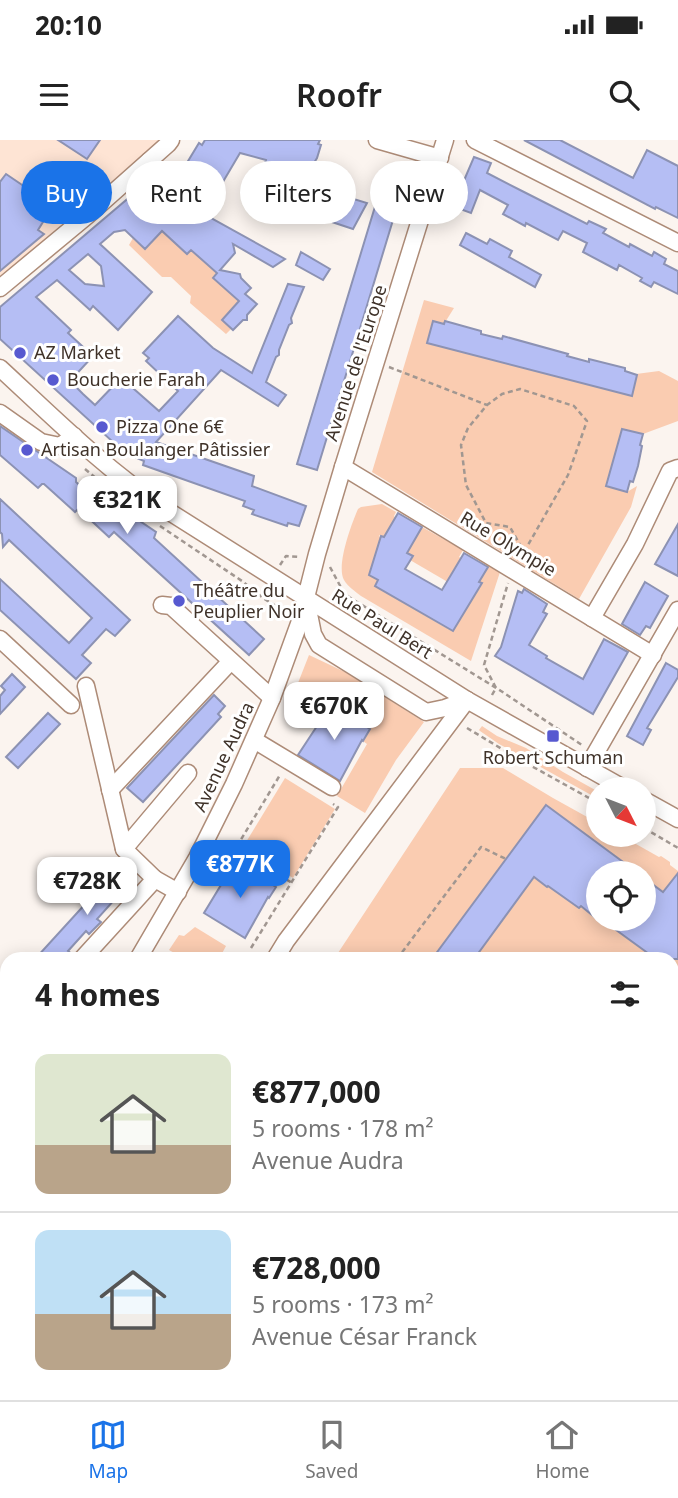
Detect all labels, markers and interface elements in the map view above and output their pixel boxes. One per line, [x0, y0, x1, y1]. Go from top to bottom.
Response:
text: 20:10 [35, 7, 102, 43]
text: Roofr [296, 73, 382, 116]
icon: menu [35, 76, 73, 114]
icon: search [605, 76, 643, 114]
chip: Buy [21, 161, 112, 224]
chip: Rent [126, 161, 226, 224]
chip: Filters [240, 161, 356, 224]
chip: New [370, 161, 468, 224]
street label: Avenue de l'Europe [318, 282, 392, 444]
place label: AZ Market [34, 340, 121, 364]
marker: AZ Market [12, 345, 28, 361]
place label: Boucherie Farah [67, 367, 205, 391]
marker: Boucherie Farah [45, 372, 61, 388]
place label: Pizza One 6€ [116, 414, 225, 438]
marker: Pizza One 6€ [94, 419, 110, 435]
place label: Artisan Boulanger Pâtissier [41, 437, 271, 461]
marker: Artisan Boulanger Pâtissier [19, 442, 35, 458]
pin: €321K [78, 476, 176, 536]
text: €321K [93, 483, 161, 515]
street label: Rue Olympie [456, 505, 561, 581]
place label: Théâtre du Peuplier Noir [193, 578, 305, 623]
street label: Rue Paul Bert [328, 583, 438, 664]
marker: Théâtre du Peuplier Noir [171, 593, 187, 609]
pin: €670K [285, 682, 383, 742]
text: €670K [300, 689, 368, 721]
street label: Avenue Audra [187, 698, 259, 815]
marker: Robert Schuman [545, 728, 561, 744]
place label: Robert Schuman [483, 745, 623, 769]
north arrow [586, 777, 656, 847]
map controls [586, 777, 656, 931]
pin: €877K [191, 840, 289, 900]
text: €877K [206, 847, 274, 879]
pin: €728K [38, 858, 136, 917]
button: locate [586, 861, 656, 931]
text: €728K [53, 864, 121, 896]
text: 4 homes [35, 974, 160, 1015]
icon: filters [606, 975, 644, 1013]
text: €877,000 [252, 1071, 381, 1112]
icon: home [91, 1082, 175, 1166]
text: 5 rooms · 178 m² [252, 1112, 434, 1144]
text: Avenue Audra [252, 1144, 404, 1176]
text: €728,000 [252, 1247, 381, 1288]
icon: home [91, 1258, 175, 1342]
text: 5 rooms · 173 m² [252, 1288, 434, 1320]
text: Avenue César Franck [252, 1320, 477, 1352]
tab: Map [89, 1416, 128, 1484]
tab: Saved [305, 1416, 358, 1484]
tab: Home [535, 1416, 589, 1484]

